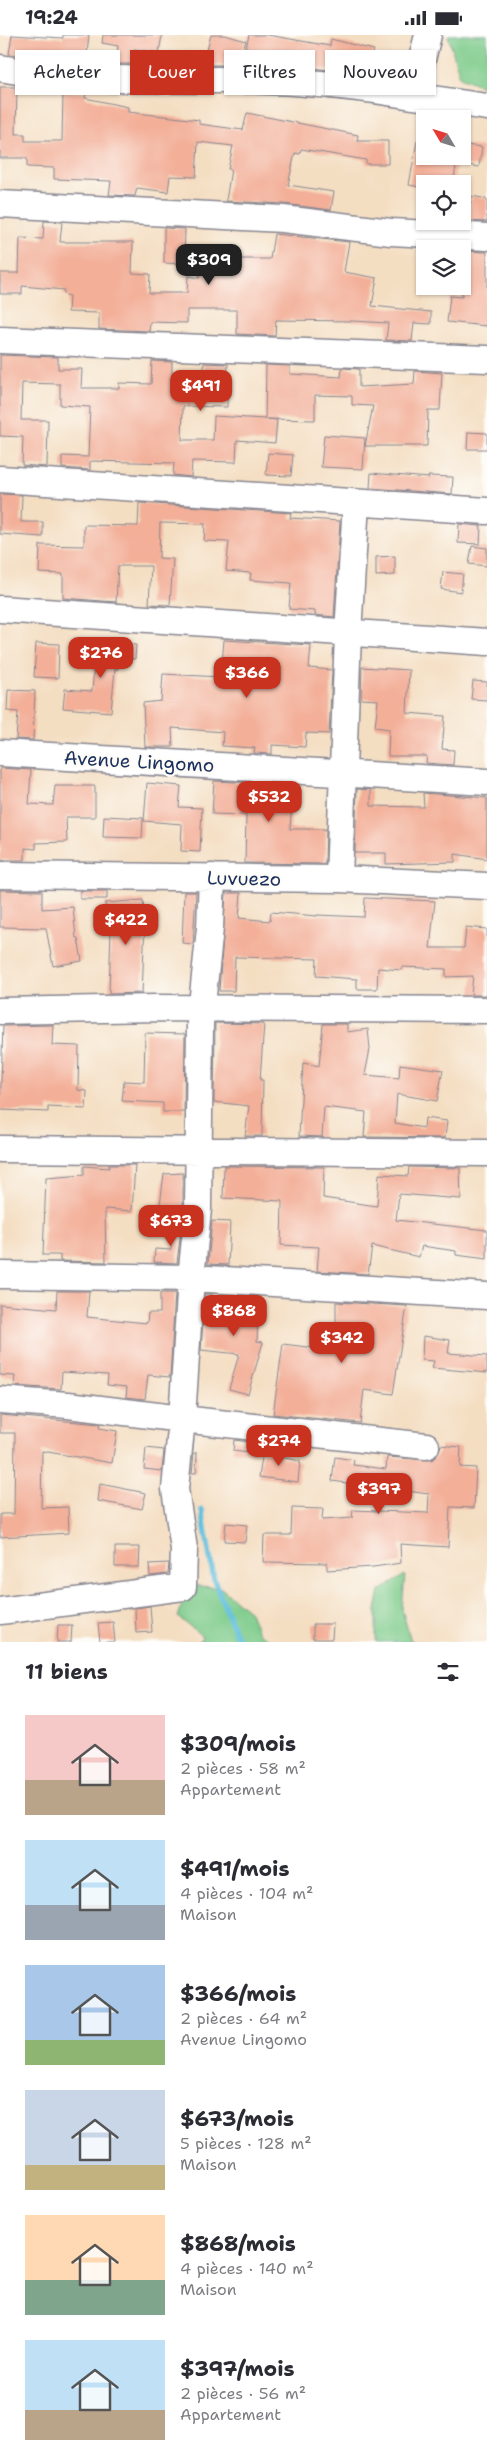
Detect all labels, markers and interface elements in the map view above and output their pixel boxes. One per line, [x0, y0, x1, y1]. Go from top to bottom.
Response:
text: 19:24 [25, 5, 78, 30]
chip: Acheter [15, 50, 120, 95]
chip: Louer [130, 50, 214, 95]
chip: Filtres [224, 50, 315, 95]
chip: Nouveau [325, 50, 436, 95]
north arrow [416, 110, 471, 165]
map controls [416, 110, 471, 295]
button: locate [416, 175, 471, 230]
button: layers [416, 240, 471, 295]
pin: $309 [179, 243, 239, 286]
text: $309 [187, 249, 231, 270]
pin: $491 [171, 369, 231, 412]
text: $491 [181, 375, 221, 396]
pin: $276 [71, 637, 131, 679]
text: $276 [79, 642, 123, 663]
pin: $366 [217, 657, 277, 699]
text: $366 [225, 662, 269, 683]
street label: Avenue Lingomo [63, 745, 215, 778]
pin: $532 [239, 781, 299, 823]
text: $532 [248, 786, 290, 807]
street label: Luvuezo [207, 865, 281, 892]
pin: $422 [96, 903, 156, 946]
text: $422 [104, 909, 148, 930]
pin: $673 [141, 1205, 201, 1247]
text: $673 [150, 1210, 192, 1231]
pin: $868 [204, 1295, 264, 1337]
text: $868 [212, 1300, 256, 1321]
pin: $342 [312, 1321, 372, 1364]
text: $342 [320, 1327, 364, 1348]
pin: $274 [249, 1425, 309, 1467]
text: $274 [257, 1430, 301, 1451]
pin: $397 [349, 1473, 409, 1515]
text: $397 [357, 1478, 401, 1499]
text: 11 biens [25, 1658, 108, 1686]
icon: filters [434, 1658, 462, 1686]
text: $309/mois [180, 1730, 296, 1758]
icon: home [65, 1735, 125, 1795]
text: 2 pièces · 58 m² [180, 1758, 306, 1779]
text: Appartement [180, 1779, 281, 1800]
text: $491/mois [180, 1855, 289, 1883]
icon: home [65, 1860, 125, 1920]
text: 4 pièces · 104 m² [180, 1883, 313, 1904]
text: Maison [180, 1904, 237, 1925]
text: $366/mois [180, 1980, 296, 2008]
icon: home [65, 1985, 125, 2045]
text: 2 pièces · 64 m² [180, 2008, 307, 2029]
text: Avenue Lingomo [180, 2029, 307, 2050]
text: $673/mois [180, 2105, 294, 2133]
icon: home [65, 2110, 125, 2170]
text: 5 pièces · 128 m² [180, 2133, 312, 2154]
text: Maison [180, 2154, 237, 2175]
text: $868/mois [180, 2230, 296, 2258]
icon: home [65, 2235, 125, 2295]
text: 4 pièces · 140 m² [180, 2258, 314, 2279]
text: Maison [180, 2279, 237, 2300]
text: $397/mois [180, 2355, 295, 2383]
icon: home [65, 2360, 125, 2420]
text: 2 pièces · 56 m² [180, 2383, 306, 2404]
text: Appartement [180, 2404, 281, 2425]

